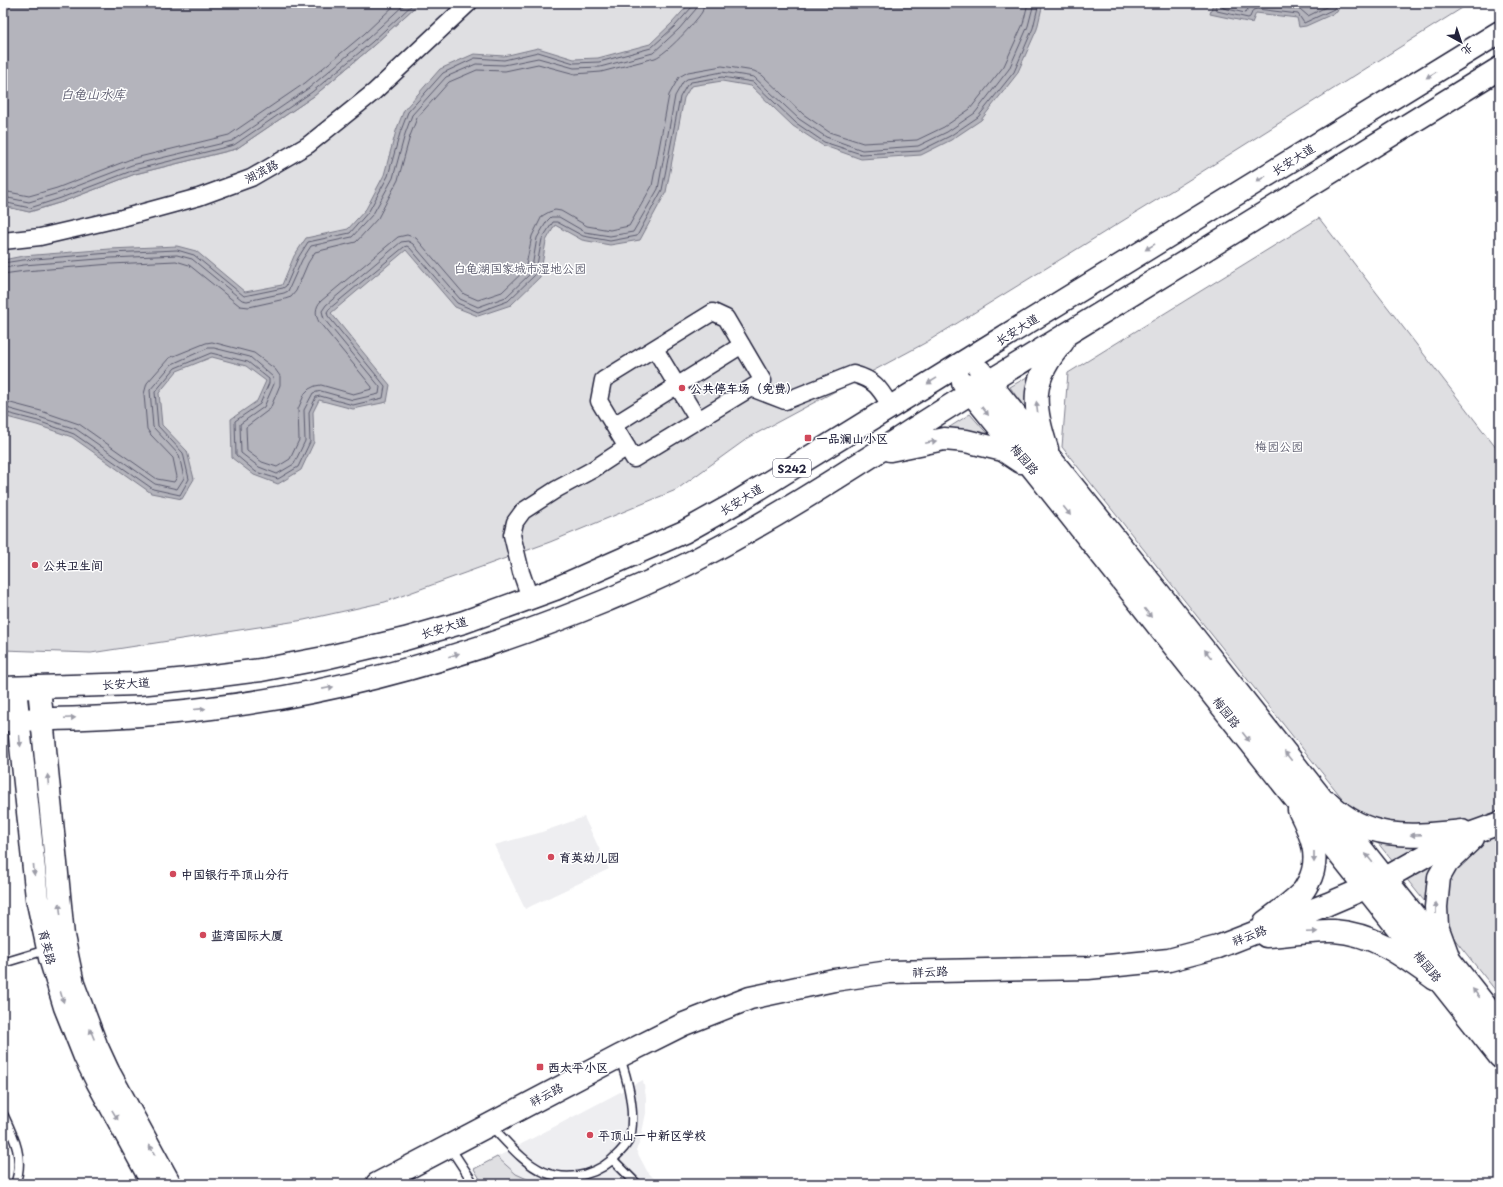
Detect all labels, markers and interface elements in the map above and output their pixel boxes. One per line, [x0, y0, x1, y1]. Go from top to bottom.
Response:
north arrow [1441, 22, 1481, 62]
text: 北 [1458, 40, 1477, 60]
one-way arrow [1425, 71, 1437, 78]
water label: 白龟山水库 [60, 84, 126, 103]
street label: 长安大道 [1268, 139, 1318, 179]
street label: 湖滨路 [241, 155, 281, 187]
one-way arrow [1255, 175, 1266, 183]
one-way arrow [1145, 243, 1155, 251]
park label: 白龟湖国家城市湿地公园 [454, 259, 586, 277]
street label: 长安大道 [992, 309, 1042, 349]
one-way arrow [926, 378, 938, 385]
place label: 公共停车场（免费） [690, 379, 798, 397]
marker: 公共停车场（免费） [677, 383, 687, 393]
one-way arrow [1034, 400, 1040, 413]
one-way arrow [980, 405, 989, 416]
place label: 一品澜山小区 [816, 429, 888, 447]
marker: 一品澜山小区 [803, 433, 813, 443]
park label: 梅园公园 [1255, 437, 1303, 455]
one-way arrow [924, 439, 937, 445]
street label: 梅园路 [1007, 439, 1043, 479]
road number: S242 [773, 459, 811, 477]
street label: 长安大道 [716, 479, 766, 519]
one-way arrow [1063, 506, 1071, 517]
place label: 公共卫生间 [43, 556, 103, 574]
marker: 公共卫生间 [30, 560, 40, 570]
one-way arrow [1144, 608, 1152, 619]
street label: 长安大道 [418, 611, 470, 643]
one-way arrow [1204, 649, 1212, 660]
one-way arrow [448, 652, 460, 658]
street label: 长安大道 [102, 673, 150, 693]
one-way arrow [322, 685, 334, 691]
street label: 梅园路 [1209, 692, 1245, 732]
one-way arrow [194, 706, 206, 713]
one-way arrow [64, 714, 76, 721]
one-way arrow [1242, 731, 1250, 742]
one-way arrow [16, 735, 23, 747]
one-way arrow [1284, 751, 1293, 762]
one-way arrow [45, 774, 52, 786]
one-way arrow [1410, 831, 1422, 838]
place label: 育英幼儿园 [559, 848, 619, 866]
one-way arrow [1311, 851, 1317, 864]
marker: 育英幼儿园 [546, 852, 556, 862]
one-way arrow [1365, 853, 1374, 864]
one-way arrow [31, 864, 37, 876]
place label: 中国银行平顶山分行 [181, 865, 289, 883]
marker: 中国银行平顶山分行 [168, 869, 178, 879]
one-way arrow [1433, 901, 1439, 914]
one-way arrow [57, 903, 63, 915]
street label: 祥云路 [1229, 920, 1269, 950]
place label: 蓝湾国际大厦 [211, 926, 283, 944]
street label: 育英路 [35, 927, 61, 967]
one-way arrow [1306, 929, 1318, 936]
marker: 蓝湾国际大厦 [198, 930, 208, 940]
street label: 梅园路 [1410, 946, 1446, 986]
street label: 祥云路 [912, 961, 948, 981]
one-way arrow [1471, 988, 1480, 999]
one-way arrow [59, 991, 65, 1003]
one-way arrow [89, 1028, 95, 1040]
place label: 西太平小区 [548, 1058, 608, 1076]
marker: 西太平小区 [535, 1062, 545, 1072]
street label: 祥云路 [526, 1078, 566, 1110]
one-way arrow [112, 1109, 119, 1121]
place label: 平顶山一中新区学校 [598, 1126, 706, 1144]
marker: 平顶山一中新区学校 [585, 1130, 595, 1140]
one-way arrow [148, 1144, 155, 1156]

